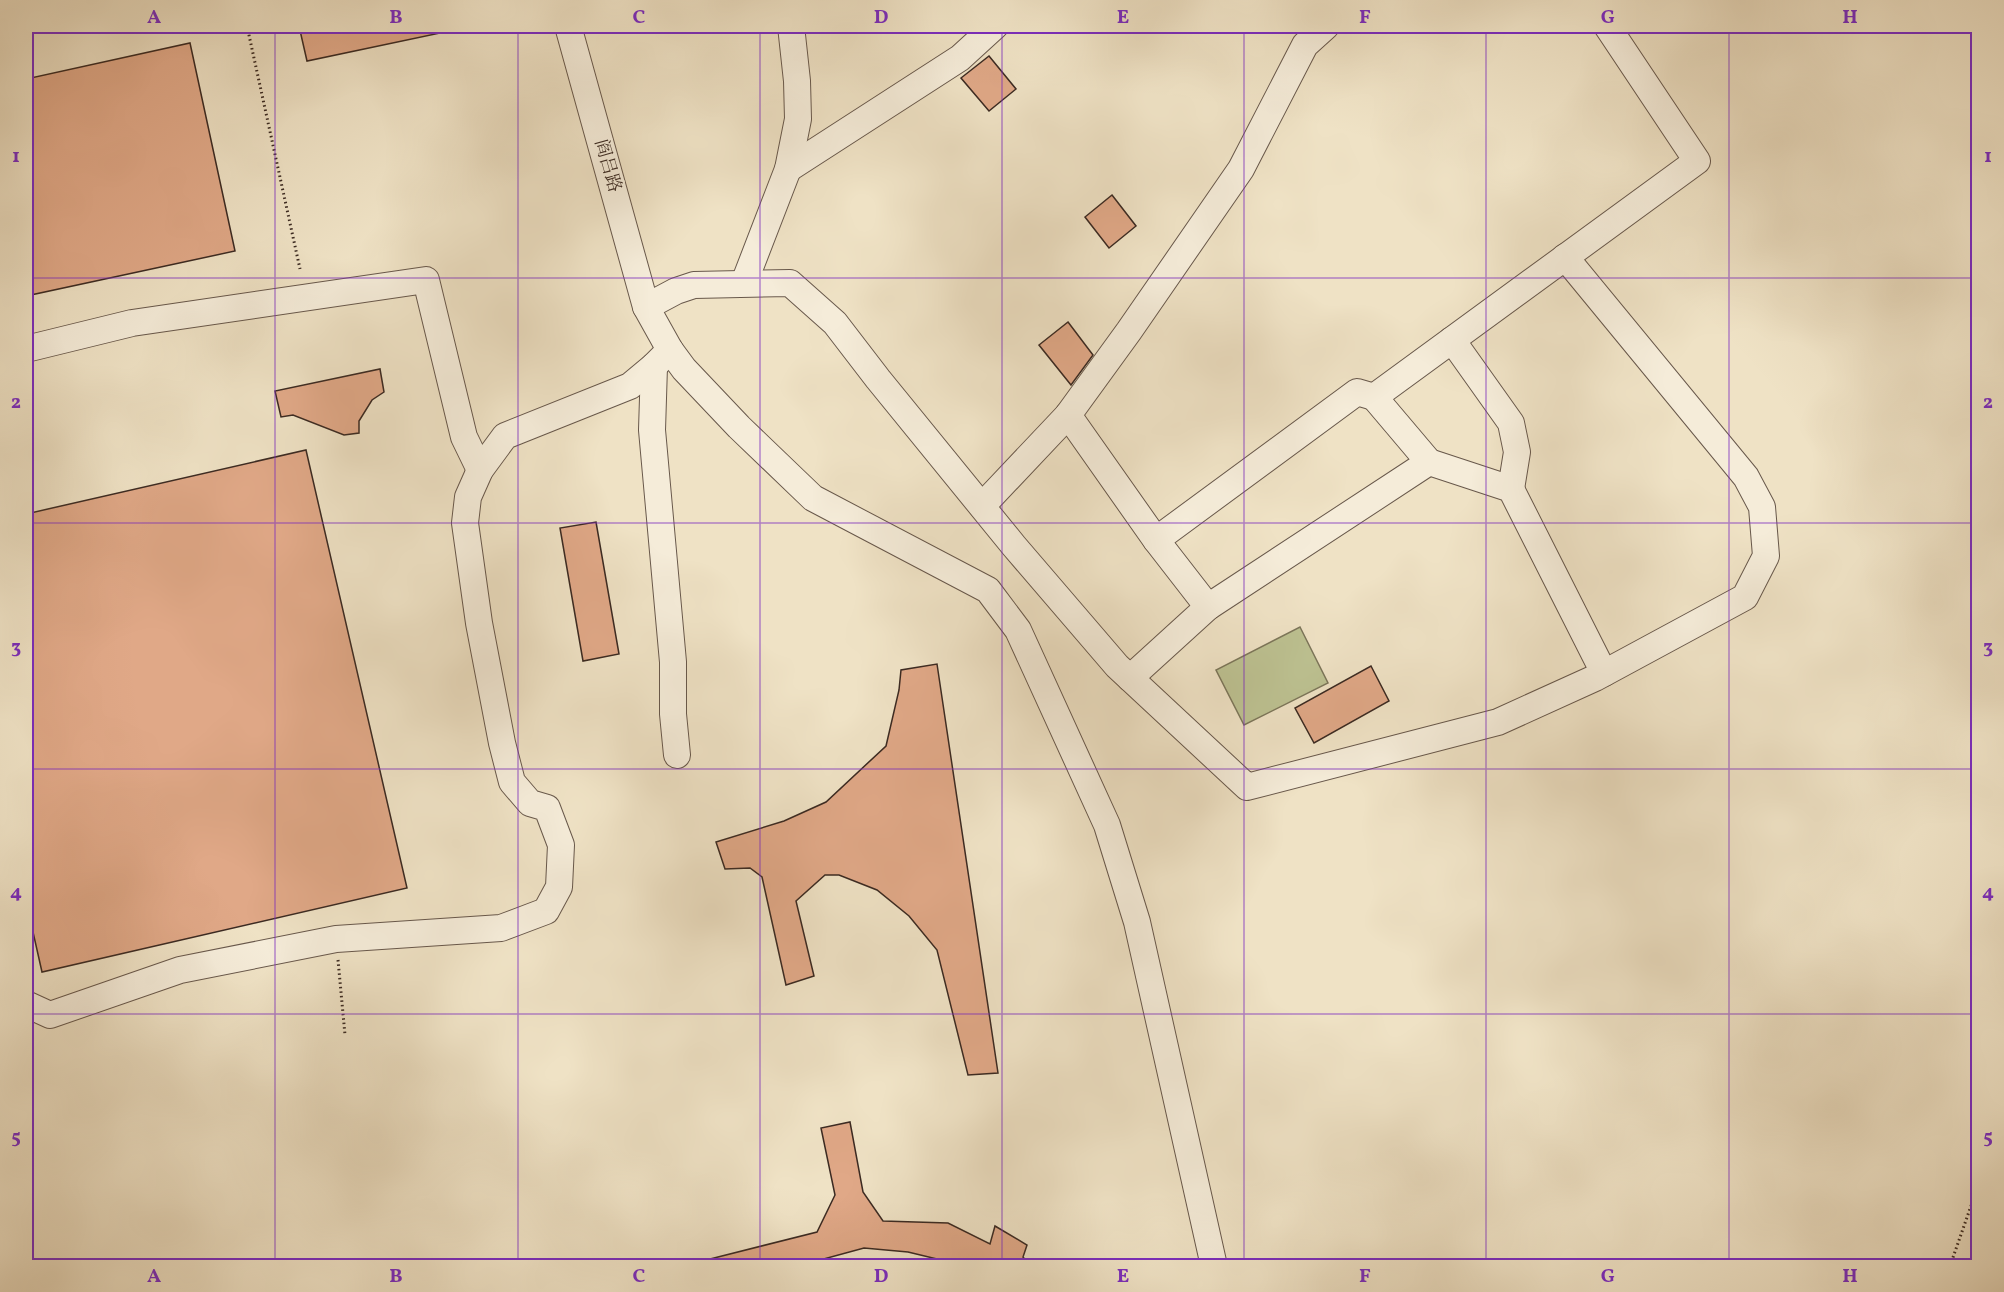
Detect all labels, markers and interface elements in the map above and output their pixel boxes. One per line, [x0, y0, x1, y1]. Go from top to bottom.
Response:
text: A [147, 4, 161, 32]
text: B [389, 4, 403, 32]
text: C [633, 4, 646, 32]
text: D [874, 4, 888, 32]
text: E [1117, 4, 1129, 32]
text: F [1359, 4, 1371, 32]
text: G [1601, 4, 1615, 32]
text: H [1842, 4, 1858, 32]
street label: 阎吕路 [588, 137, 626, 195]
text: 1 [12, 143, 20, 171]
text: 1 [1984, 143, 1992, 171]
text: 2 [11, 389, 21, 417]
text: 2 [1983, 389, 1993, 417]
text: 3 [11, 634, 21, 662]
text: 3 [1983, 634, 1993, 662]
text: 4 [10, 879, 22, 907]
text: 4 [1982, 879, 1994, 907]
text: 5 [11, 1124, 21, 1152]
text: 5 [1983, 1124, 1993, 1152]
text: A [147, 1263, 161, 1291]
text: B [389, 1263, 403, 1291]
text: C [633, 1263, 646, 1291]
text: D [874, 1263, 888, 1291]
text: E [1117, 1263, 1129, 1291]
text: F [1359, 1263, 1371, 1291]
text: G [1601, 1263, 1615, 1291]
text: H [1842, 1263, 1858, 1291]

